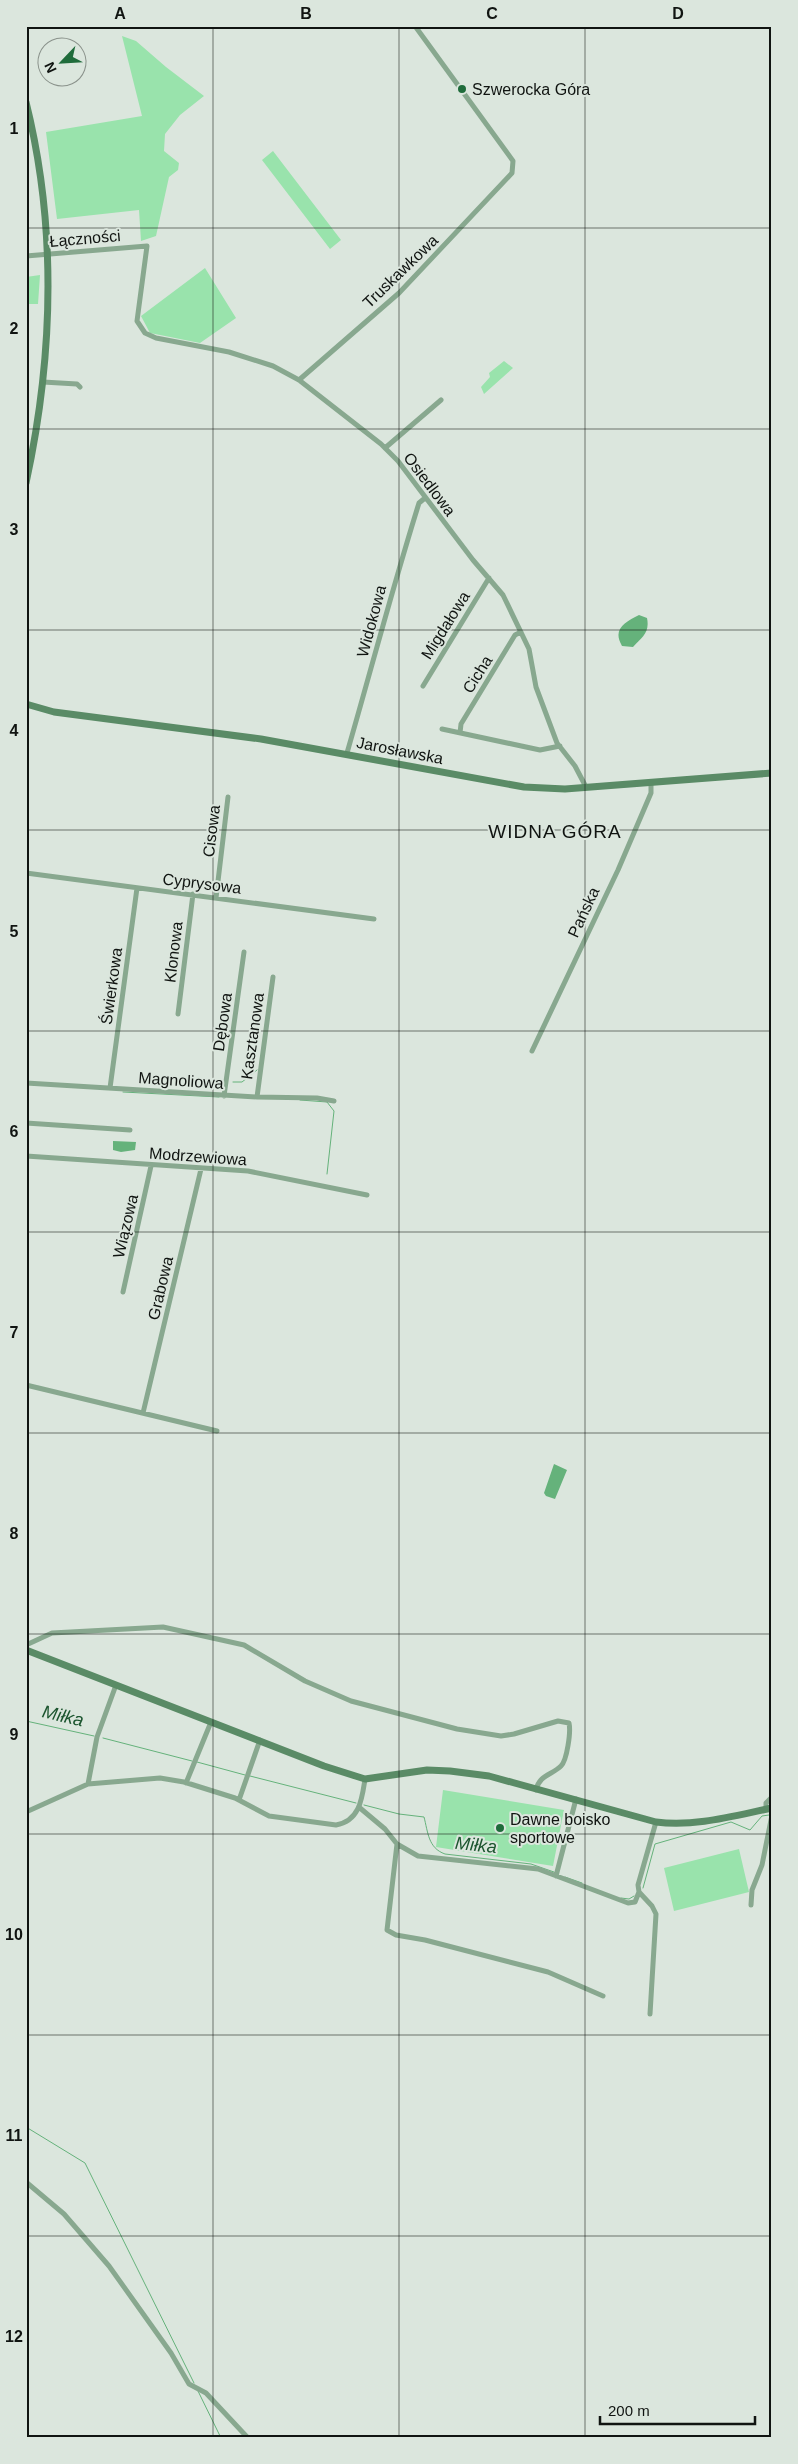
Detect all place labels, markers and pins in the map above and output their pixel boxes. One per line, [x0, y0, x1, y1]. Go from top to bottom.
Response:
place label: Szwerocka Góra [472, 81, 590, 98]
marker: Szwerocka Góra [456, 83, 468, 95]
place label: Dawne boisko sportowe [510, 1811, 611, 1846]
marker: Dawne boisko sportowe [494, 1822, 506, 1834]

